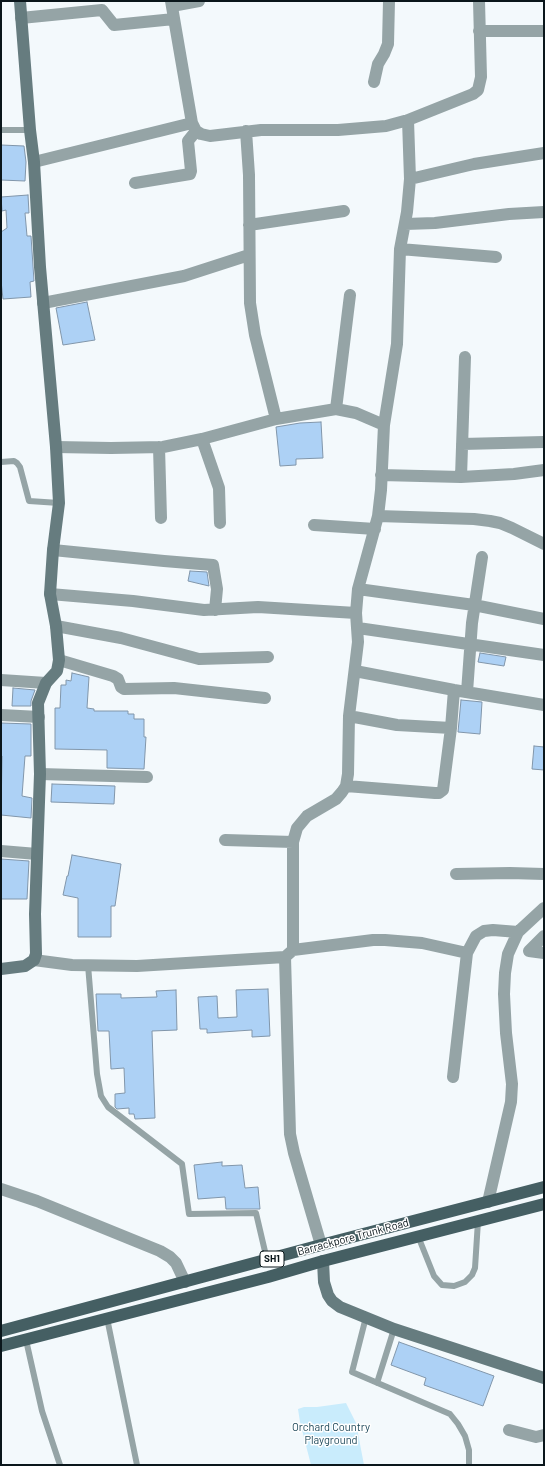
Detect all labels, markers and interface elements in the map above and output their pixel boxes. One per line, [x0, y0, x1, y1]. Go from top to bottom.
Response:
street label: Barrackpore Trunk Road [296, 1216, 410, 1258]
road number: SH1 [260, 1251, 284, 1267]
park label: Orchard Country Playground [292, 1420, 370, 1446]

